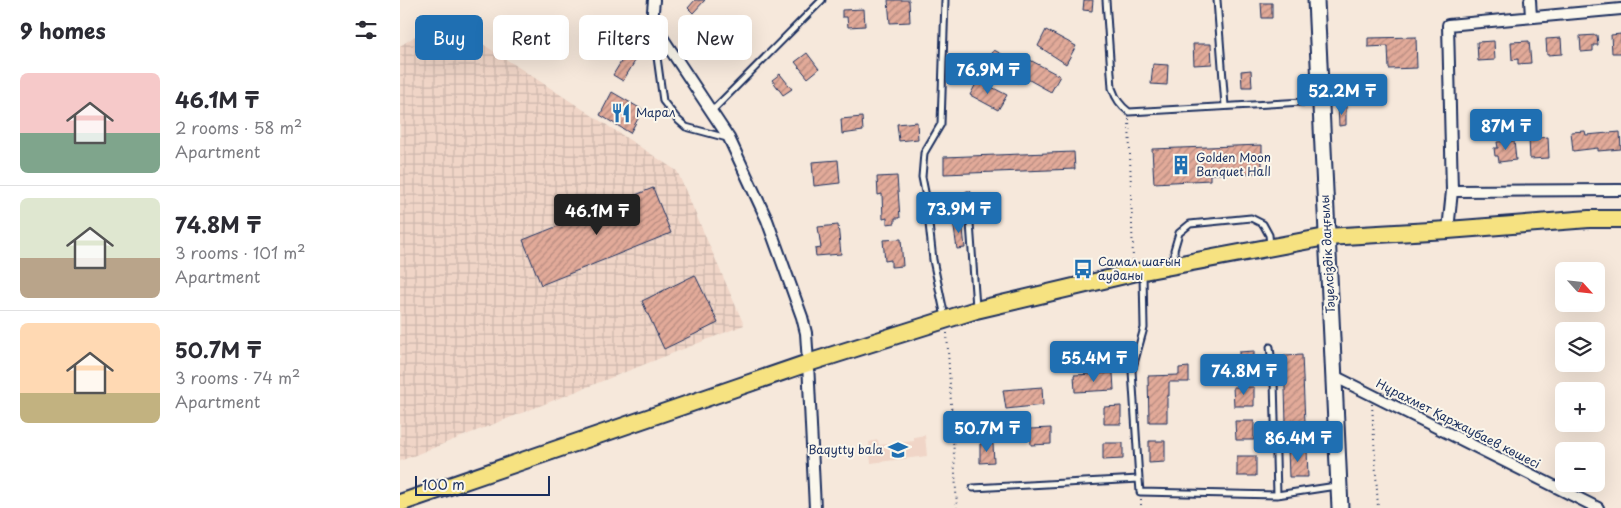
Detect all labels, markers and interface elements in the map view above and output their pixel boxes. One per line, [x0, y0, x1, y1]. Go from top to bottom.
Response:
text: 9 homes [20, 14, 106, 46]
chip: Buy [415, 15, 483, 60]
chip: Rent [493, 15, 569, 60]
chip: Filters [579, 15, 668, 60]
chip: New [678, 15, 752, 60]
icon: filters [352, 16, 380, 44]
pin: 76.9M ₸ [942, 52, 1034, 95]
text: 76.9M ₸ [956, 57, 1020, 81]
pin: 52.2M ₸ [1296, 74, 1388, 116]
text: 52.2M ₸ [1308, 78, 1376, 102]
text: 46.1M ₸ [175, 83, 259, 115]
icon: home [60, 93, 120, 153]
restaurant icon: Марал [610, 102, 632, 124]
place label: Марал [636, 103, 675, 121]
pin: 87M ₸ [1471, 108, 1541, 151]
text: 87M ₸ [1481, 113, 1531, 137]
text: 2 rooms · 58 m² [175, 115, 302, 139]
text: Apartment [175, 139, 260, 163]
place label: Golden Moon Banquet Hall [1196, 148, 1271, 180]
building icon: Golden Moon Banquet Hall [1170, 154, 1192, 176]
pin: 73.9M ₸ [913, 192, 1005, 234]
pin: 46.1M ₸ [551, 194, 643, 236]
street label: Тәуелсіздік даңғылы [1315, 194, 1339, 314]
text: 73.9M ₸ [927, 196, 991, 220]
text: 46.1M ₸ [565, 198, 629, 222]
text: 74.8M ₸ [175, 208, 261, 240]
icon: home [60, 218, 120, 278]
text: 3 rooms · 101 m² [175, 240, 306, 264]
place label: Самал шағын ауданы [1098, 252, 1181, 284]
bus stop icon: Самал шағын ауданы [1072, 258, 1094, 280]
north arrow [1555, 262, 1605, 312]
map controls [1555, 262, 1605, 492]
text: Apartment [175, 264, 260, 288]
button: layers [1555, 322, 1605, 372]
text: 50.7M ₸ [175, 333, 261, 365]
pin: 55.4M ₸ [1048, 340, 1140, 383]
icon: home [60, 343, 120, 403]
text: 55.4M ₸ [1061, 345, 1127, 369]
pin: 74.8M ₸ [1198, 354, 1290, 396]
text: 74.8M ₸ [1211, 358, 1277, 382]
text: 3 rooms · 74 m² [175, 365, 300, 389]
street label: Нұрахмет Қаржаубаев көшесі [1373, 374, 1544, 472]
button: + [1555, 382, 1605, 432]
text: Apartment [175, 389, 260, 413]
pin: 50.7M ₸ [941, 410, 1033, 453]
text: 50.7M ₸ [954, 415, 1020, 439]
pin: 86.4M ₸ [1252, 420, 1344, 463]
text: 86.4M ₸ [1265, 425, 1331, 449]
school or university icon: Baqytty bala [887, 439, 909, 461]
place label: Baqytty bala [808, 440, 883, 458]
button: − [1555, 442, 1605, 492]
scale bar [415, 473, 550, 496]
text: 100 m [422, 474, 465, 495]

